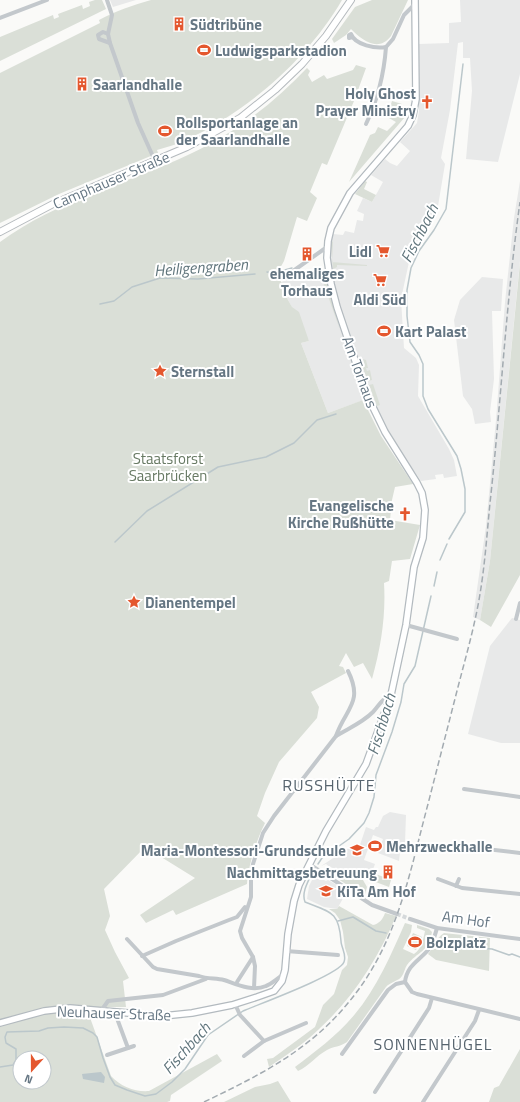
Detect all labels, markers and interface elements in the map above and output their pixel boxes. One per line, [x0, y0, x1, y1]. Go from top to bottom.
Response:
place label: Südtribüne [190, 13, 262, 36]
building icon: Südtribüne [171, 16, 187, 32]
place label: Ludwigsparkstadion [215, 39, 347, 62]
sports icon: Ludwigsparkstadion [196, 42, 212, 58]
place label: Saarlandhalle [93, 73, 182, 96]
building icon: Saarlandhalle [74, 76, 90, 92]
place label: Holy Ghost Prayer Ministry [316, 82, 417, 122]
church icon: Holy Ghost Prayer Ministry [419, 94, 435, 110]
place label: Rollsportanlage an der Saarlandhalle [176, 111, 298, 151]
sports icon: Rollsportanlage an der Saarlandhalle [157, 123, 173, 139]
street label: Camphauser Straße [49, 145, 173, 215]
water label: Fischbach [394, 199, 444, 266]
place label: Lidl [349, 240, 372, 263]
supermarket icon: Lidl [375, 243, 391, 259]
building icon: ehemaliges Torhaus [299, 246, 315, 262]
water label: Heiligengraben [153, 252, 250, 282]
place label: ehemaliges Torhaus [270, 262, 344, 302]
supermarket icon: Aldi Süd [372, 272, 388, 288]
place label: Aldi Süd [353, 288, 407, 311]
place label: Kart Palast [395, 320, 467, 343]
sports icon: Kart Palast [376, 323, 392, 339]
street label: Am Torhaus [336, 333, 384, 411]
place label: Sternstall [171, 360, 234, 383]
place icon: Sternstall [152, 363, 168, 379]
park label: Staatsforst Saarbrücken [129, 447, 207, 487]
place label: Evangelische Kirche Rußhütte [288, 494, 394, 534]
church icon: Evangelische Kirche Rußhütte [397, 506, 413, 522]
place label: Dianentempel [145, 591, 236, 614]
place icon: Dianentempel [126, 594, 142, 610]
water label: Fischbach [360, 690, 402, 758]
district label: RUSSHÜTTE [282, 773, 376, 797]
place label: Mehrzweckhalle [386, 835, 493, 858]
sports icon: Mehrzweckhalle [367, 838, 383, 854]
place label: Maria-Montessori-Grundschule [141, 839, 346, 862]
school or university icon: Maria-Montessori-Grundschule [349, 842, 365, 858]
place label: Nachmittagsbetreuung [226, 861, 377, 884]
building icon: Nachmittagsbetreuung [380, 864, 396, 880]
place label: KiTa Am Hof [337, 880, 417, 903]
school or university icon: KiTa Am Hof [318, 883, 334, 899]
street label: Am Hof [441, 904, 491, 934]
place label: Bolzplatz [426, 931, 486, 954]
sports icon: Bolzplatz [407, 934, 423, 950]
street label: Neuhauser Straße [56, 1000, 172, 1026]
water label: Fischbach [156, 1016, 217, 1079]
district label: SONNENHÜGEL [373, 1032, 493, 1056]
north arrow [12, 1050, 52, 1090]
text: N [22, 1071, 35, 1088]

